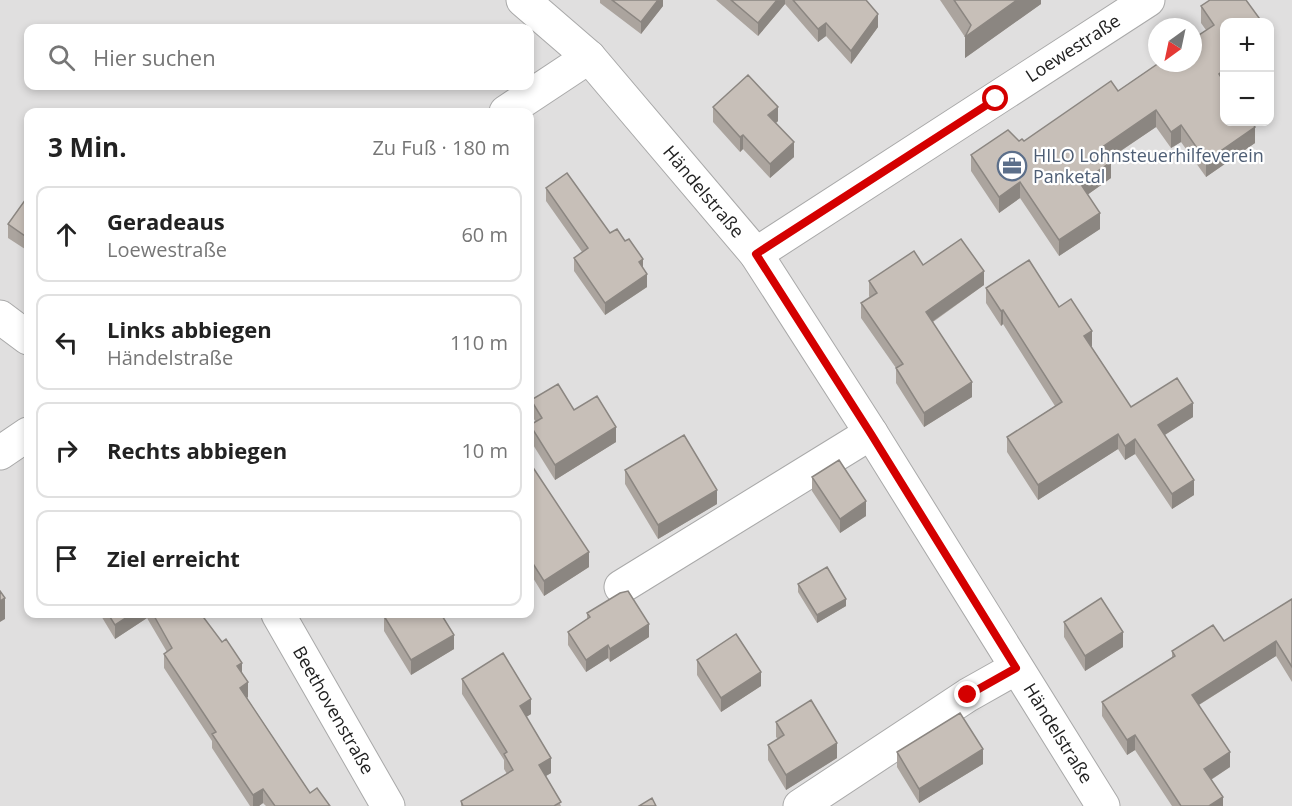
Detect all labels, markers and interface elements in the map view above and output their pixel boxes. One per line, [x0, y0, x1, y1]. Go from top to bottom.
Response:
street label: Loewestraße [1021, 8, 1125, 87]
north arrow [1148, 18, 1202, 72]
map controls [1220, 18, 1274, 126]
button: + [1220, 18, 1274, 72]
search box [24, 24, 534, 90]
icon: search [45, 41, 78, 74]
text: Hier suchen [93, 42, 216, 72]
button: − [1220, 72, 1274, 126]
route start [982, 85, 1008, 111]
text: 3 Min. [48, 129, 127, 165]
text: Zu Fuß · 180 m [372, 134, 510, 161]
street label: Händelstraße [658, 140, 750, 242]
place label: HILO Lohnsteuerhilfeverein Panketal [1033, 143, 1264, 188]
office icon: HILO Lohnsteuerhilfeverein Panketal [996, 150, 1028, 182]
text: Geradeaus [107, 206, 225, 236]
icon: ahead [50, 218, 83, 251]
text: 60 m [461, 221, 508, 248]
text: Loewestraße [107, 236, 227, 263]
text: Links abbiegen [107, 314, 272, 344]
icon: left [50, 326, 83, 359]
text: 110 m [450, 329, 508, 356]
text: Händelstraße [107, 344, 233, 371]
icon: right [50, 434, 83, 467]
text: Rechts abbiegen [107, 435, 287, 465]
text: 10 m [461, 437, 508, 464]
icon: arrive [50, 542, 83, 575]
text: Ziel erreicht [107, 543, 240, 573]
street label: Beethovenstraße [288, 641, 380, 778]
street label: Händelstraße [1018, 678, 1099, 787]
route end [954, 681, 980, 707]

